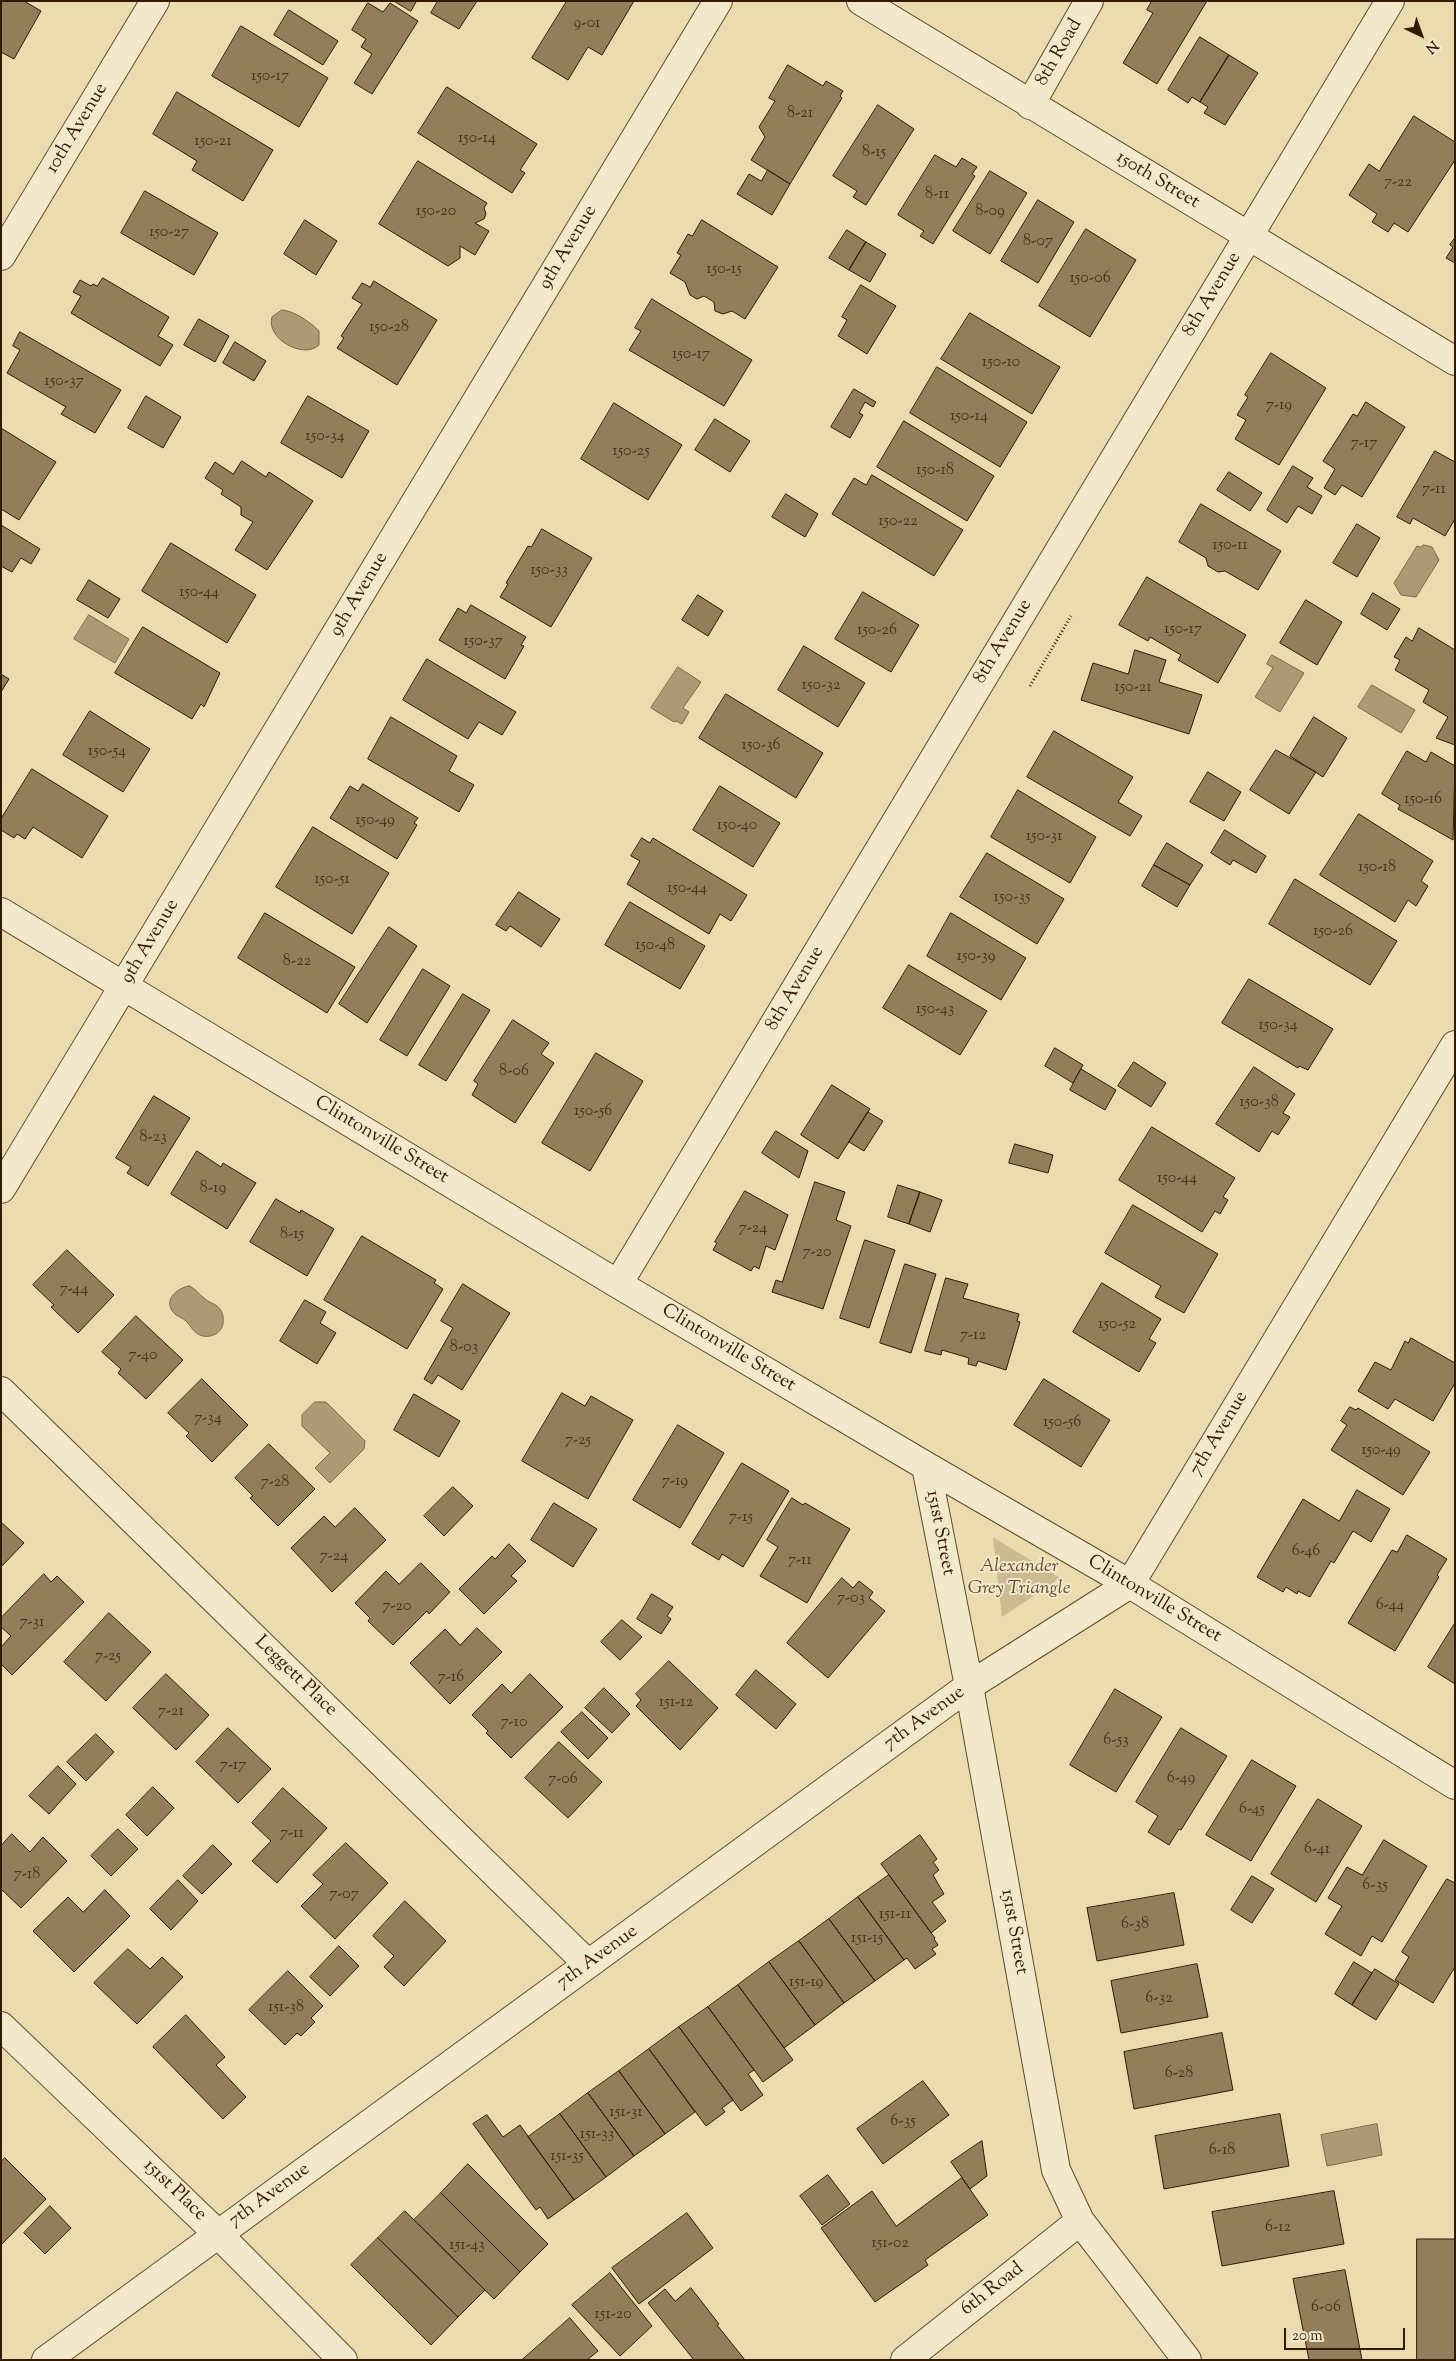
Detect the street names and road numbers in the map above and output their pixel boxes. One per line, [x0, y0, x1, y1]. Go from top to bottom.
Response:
street label: 8th Road [1032, 15, 1088, 91]
street label: 10th Avenue [42, 80, 114, 178]
street label: 150th Street [1111, 147, 1203, 215]
street label: 9th Avenue [535, 202, 603, 294]
street label: 8th Avenue [1179, 249, 1247, 341]
street label: 9th Avenue [326, 549, 394, 641]
street label: 8th Avenue [970, 596, 1038, 688]
street label: 9th Avenue [117, 896, 185, 988]
street label: 8th Avenue [762, 943, 830, 1035]
street label: Clintonville Street [310, 1092, 452, 1190]
street label: Clintonville Street [657, 1300, 799, 1398]
street label: 7th Avenue [1186, 1388, 1254, 1480]
street label: 151st Street [920, 1488, 958, 1578]
street label: Clintonville Street [1083, 1551, 1225, 1649]
street label: Leggett Place [249, 1632, 341, 1722]
street label: 7th Avenue [880, 1682, 970, 1756]
street label: 151st Street [994, 1887, 1032, 1977]
street label: 7th Avenue [553, 1921, 643, 1995]
street label: 151st Place [138, 2155, 210, 2227]
street label: 7th Avenue [225, 2159, 315, 2233]
street label: 6th Road [957, 2258, 1029, 2322]

